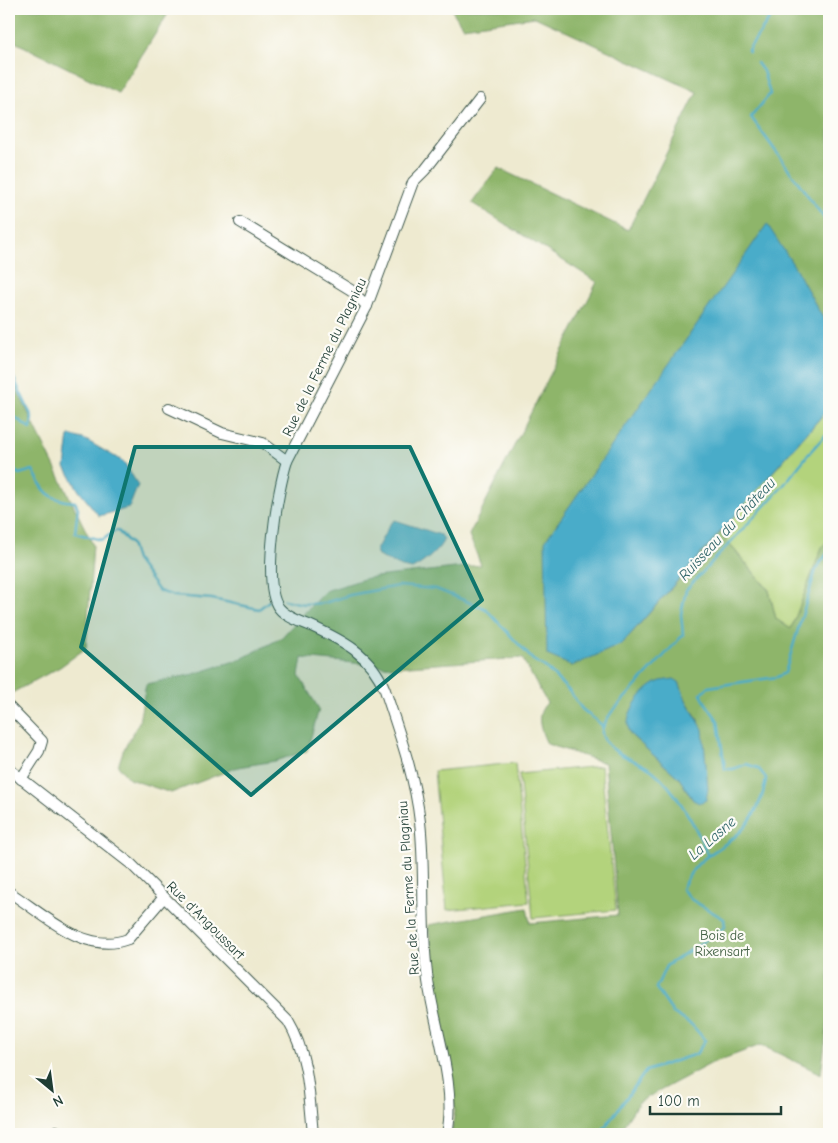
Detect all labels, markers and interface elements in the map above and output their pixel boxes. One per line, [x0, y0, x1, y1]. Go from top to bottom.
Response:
street label: Rue de la Ferme du Plagniau [279, 275, 370, 439]
water label: Ruisseau du Château [675, 474, 779, 584]
street label: Rue de la Ferme du Plagniau [394, 800, 423, 976]
water label: La Lasne [684, 812, 740, 864]
street label: Rue d'Angoussart [163, 878, 249, 964]
park label: Bois de Rixensart [694, 927, 751, 960]
north arrow [28, 1066, 78, 1116]
scale bar [650, 1083, 782, 1115]
text: N [50, 1091, 66, 1111]
text: 100 m [658, 1092, 700, 1110]

